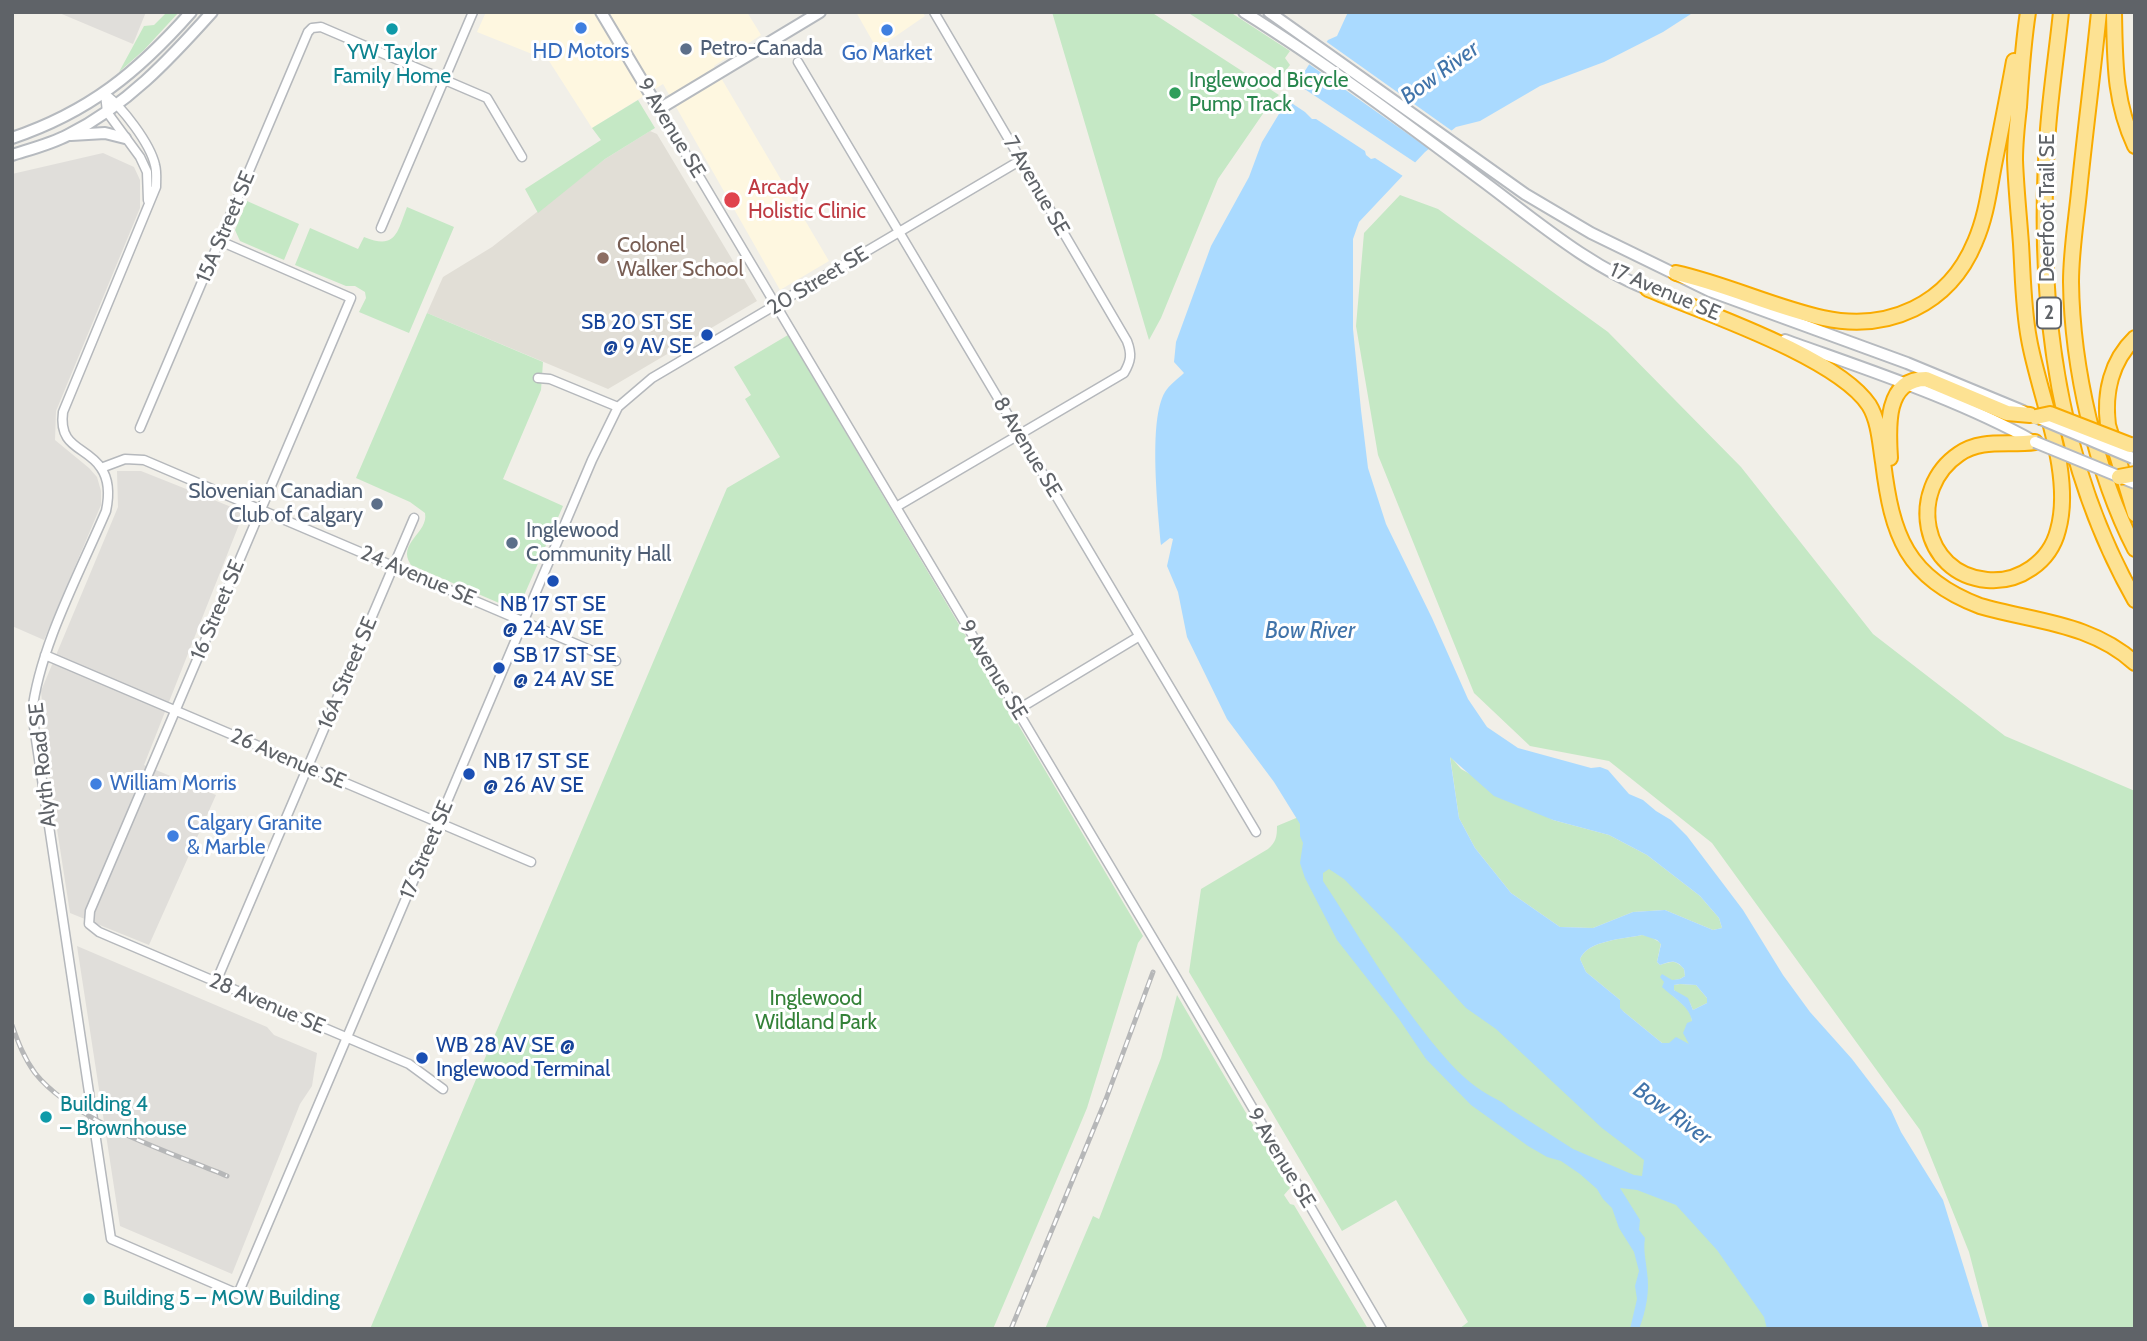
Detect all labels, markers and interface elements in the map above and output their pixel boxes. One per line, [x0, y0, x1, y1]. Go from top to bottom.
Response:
marker: HD Motors [573, 20, 589, 36]
marker: YW Taylor Family Home [384, 21, 400, 37]
marker: Go Market [879, 22, 895, 38]
water label: Bow River [1396, 35, 1484, 111]
place label: Petro-Canada [700, 36, 823, 62]
place label: HD Motors [533, 39, 629, 65]
place label: YW Taylor Family Home [333, 40, 451, 90]
marker: Petro-Canada [678, 41, 694, 57]
place label: Go Market [842, 41, 932, 67]
place label: Inglewood Bicycle Pump Track [1189, 68, 1348, 118]
street label: 9 Avenue SE [631, 74, 711, 182]
marker: Inglewood Bicycle Pump Track [1167, 85, 1183, 101]
street label: 7 Avenue SE [997, 132, 1075, 240]
street label: Deerfoot Trail SE [2035, 134, 2061, 282]
street label: 15A Street SE [191, 168, 261, 286]
place label: Arcady Holistic Clinic [748, 175, 866, 225]
marker: Arcady Holistic Clinic [722, 190, 742, 210]
place label: Colonel Walker School [617, 233, 743, 283]
street label: 20 Street SE [763, 241, 873, 321]
marker: Colonel Walker School [595, 250, 611, 266]
street label: 17 Avenue SE [1606, 257, 1724, 327]
road number: 2 [2037, 298, 2061, 328]
place label: SB 20 ST SE @ 9 AV SE [581, 310, 693, 360]
marker: SB 20 ST SE @ 9 AV SE [699, 327, 715, 343]
street label: 8 Avenue SE [987, 392, 1067, 502]
place label: Slovenian Canadian Club of Calgary [188, 479, 363, 529]
marker: Slovenian Canadian Club of Calgary [369, 496, 385, 512]
place label: Inglewood Community Hall [526, 518, 671, 568]
marker: Inglewood Community Hall [504, 535, 520, 551]
street label: 24 Avenue SE [356, 540, 480, 612]
street label: 16 Street SE [186, 556, 250, 664]
marker: NB 17 ST SE @ 24 AV SE [545, 573, 561, 589]
place label: NB 17 ST SE @ 24 AV SE [500, 592, 606, 642]
street label: 16A Street SE [313, 613, 383, 733]
street label: 9 Avenue SE [953, 616, 1033, 724]
water label: Bow River [1265, 617, 1355, 645]
place label: SB 17 ST SE @ 24 AV SE [513, 643, 617, 693]
marker: SB 17 ST SE @ 24 AV SE [491, 660, 507, 676]
street label: Alyth Road SE [24, 701, 62, 829]
street label: 26 Avenue SE [227, 723, 349, 795]
place label: NB 17 ST SE @ 26 AV SE [483, 749, 589, 799]
marker: NB 17 ST SE @ 26 AV SE [461, 766, 477, 782]
place label: William Morris [110, 771, 237, 797]
marker: William Morris [88, 776, 104, 792]
street label: 17 Street SE [395, 797, 459, 903]
place label: Calgary Granite & Marble [187, 811, 322, 861]
marker: Calgary Granite & Marble [165, 828, 181, 844]
street label: 28 Avenue SE [205, 968, 329, 1040]
park label: Inglewood Wildland Park [755, 986, 877, 1036]
place label: WB 28 AV SE @ Inglewood Terminal [436, 1033, 610, 1083]
marker: WB 28 AV SE @ Inglewood Terminal [414, 1050, 430, 1066]
water label: Bow River [1628, 1076, 1716, 1152]
place label: Building 4 – Brownhouse [60, 1092, 187, 1142]
street label: 9 Avenue SE [1241, 1104, 1321, 1212]
marker: Building 4 – Brownhouse [38, 1109, 54, 1125]
place label: Building 5 – MOW Building [103, 1286, 340, 1312]
marker: Building 5 – MOW Building [81, 1291, 97, 1307]

